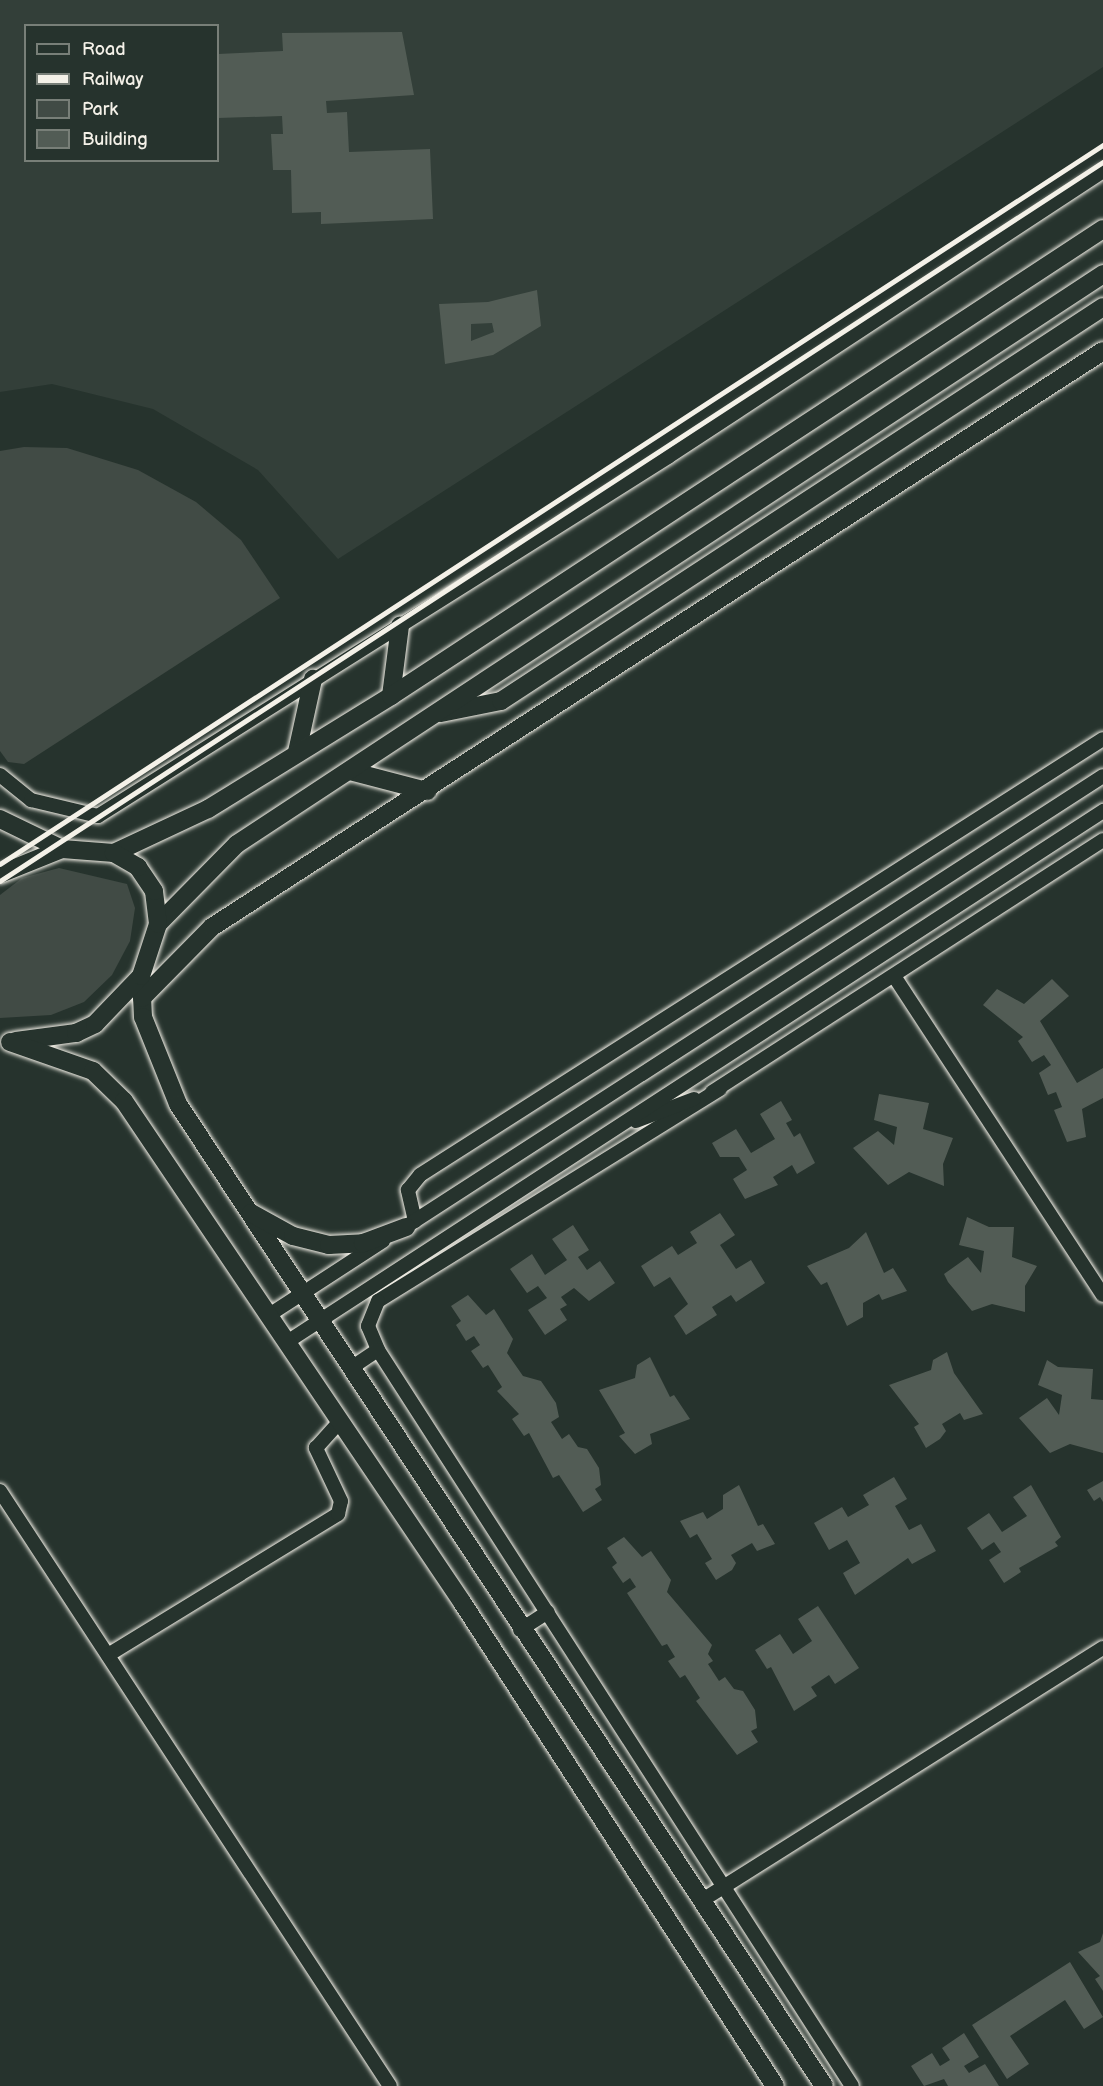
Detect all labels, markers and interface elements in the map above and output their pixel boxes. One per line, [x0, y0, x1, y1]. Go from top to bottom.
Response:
legend [24, 24, 219, 162]
text: Road [82, 39, 126, 60]
text: Railway [82, 69, 144, 90]
text: Park [82, 99, 118, 120]
text: Building [82, 129, 148, 150]

